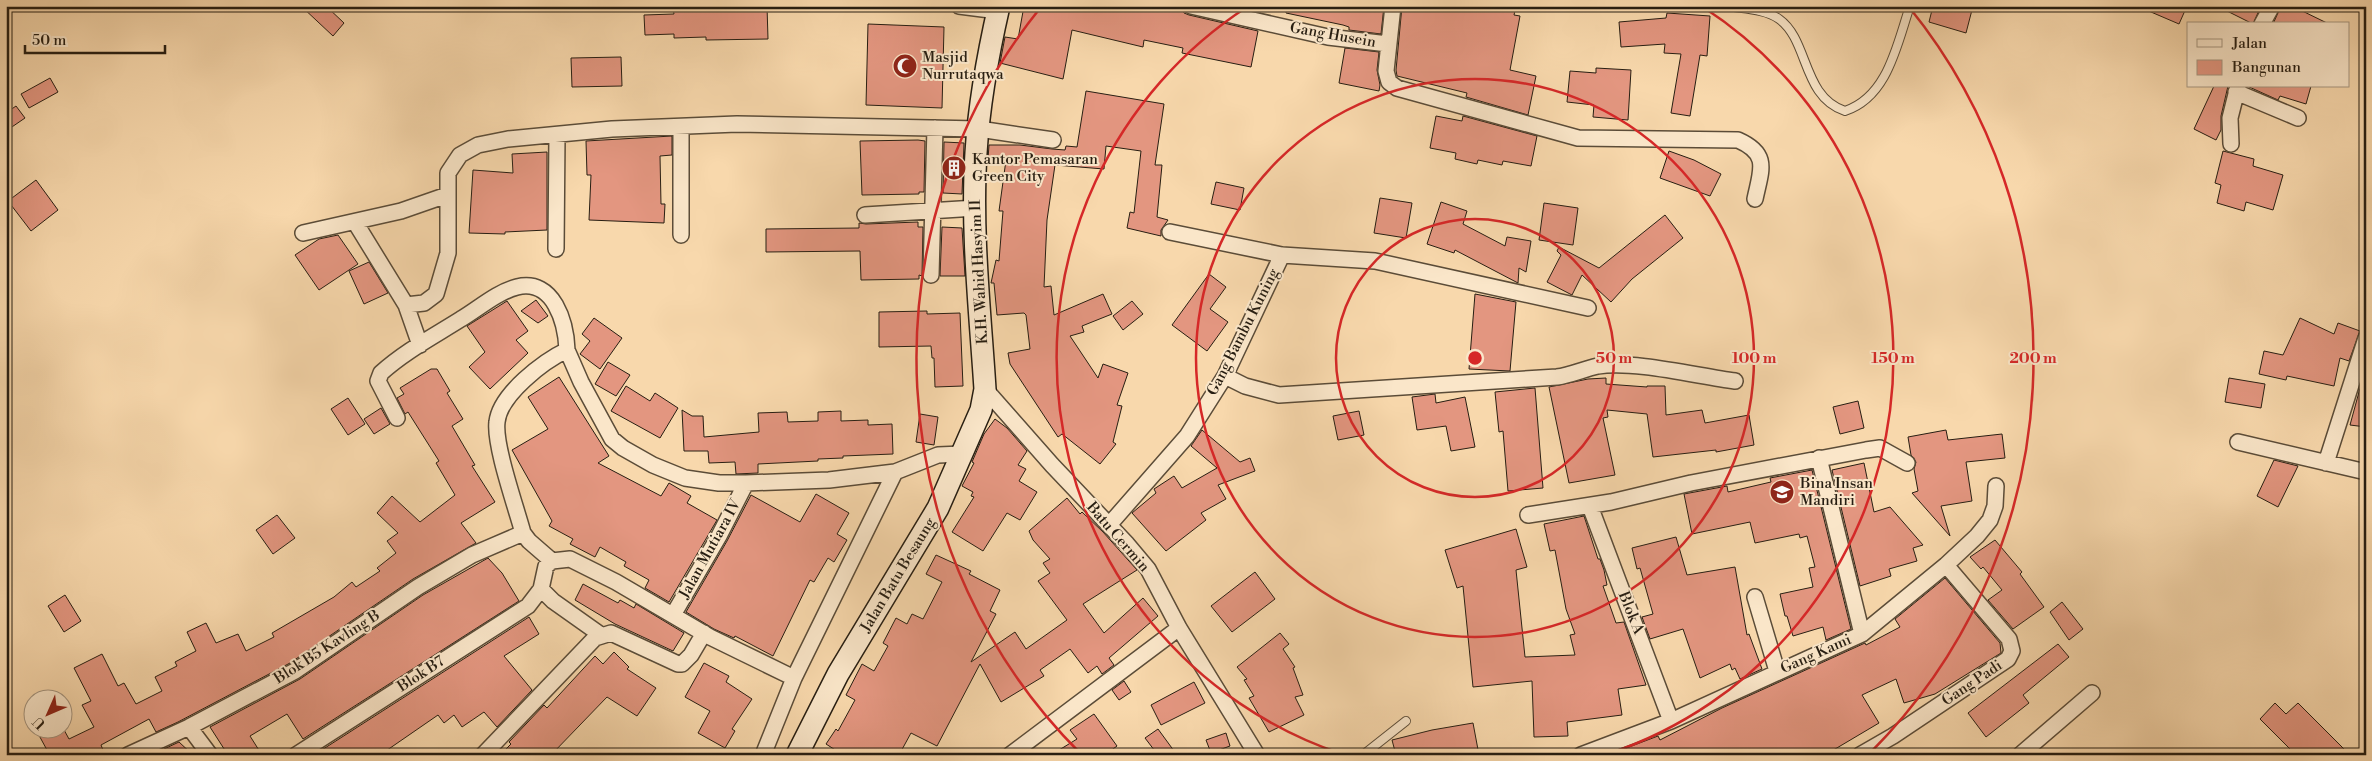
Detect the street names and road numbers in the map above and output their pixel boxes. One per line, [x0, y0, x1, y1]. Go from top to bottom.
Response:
street label: Gang Husein [1288, 18, 1378, 52]
street label: K.H. Wahid Hasyim II [966, 199, 992, 345]
street label: Gang Bambu Kuning [1203, 265, 1283, 399]
street label: Jalan Mutiara IV [674, 496, 745, 603]
street label: Batu Cermin [1082, 497, 1154, 576]
street label: Jalan Batu Besaung [856, 514, 940, 637]
street label: Blok A [1613, 588, 1648, 638]
street label: Blok B5 Kavling B [270, 606, 384, 689]
street label: Gang Kami [1778, 630, 1854, 678]
street label: Blok B7 [393, 652, 449, 697]
street label: Gang Padi [1938, 656, 2006, 710]

